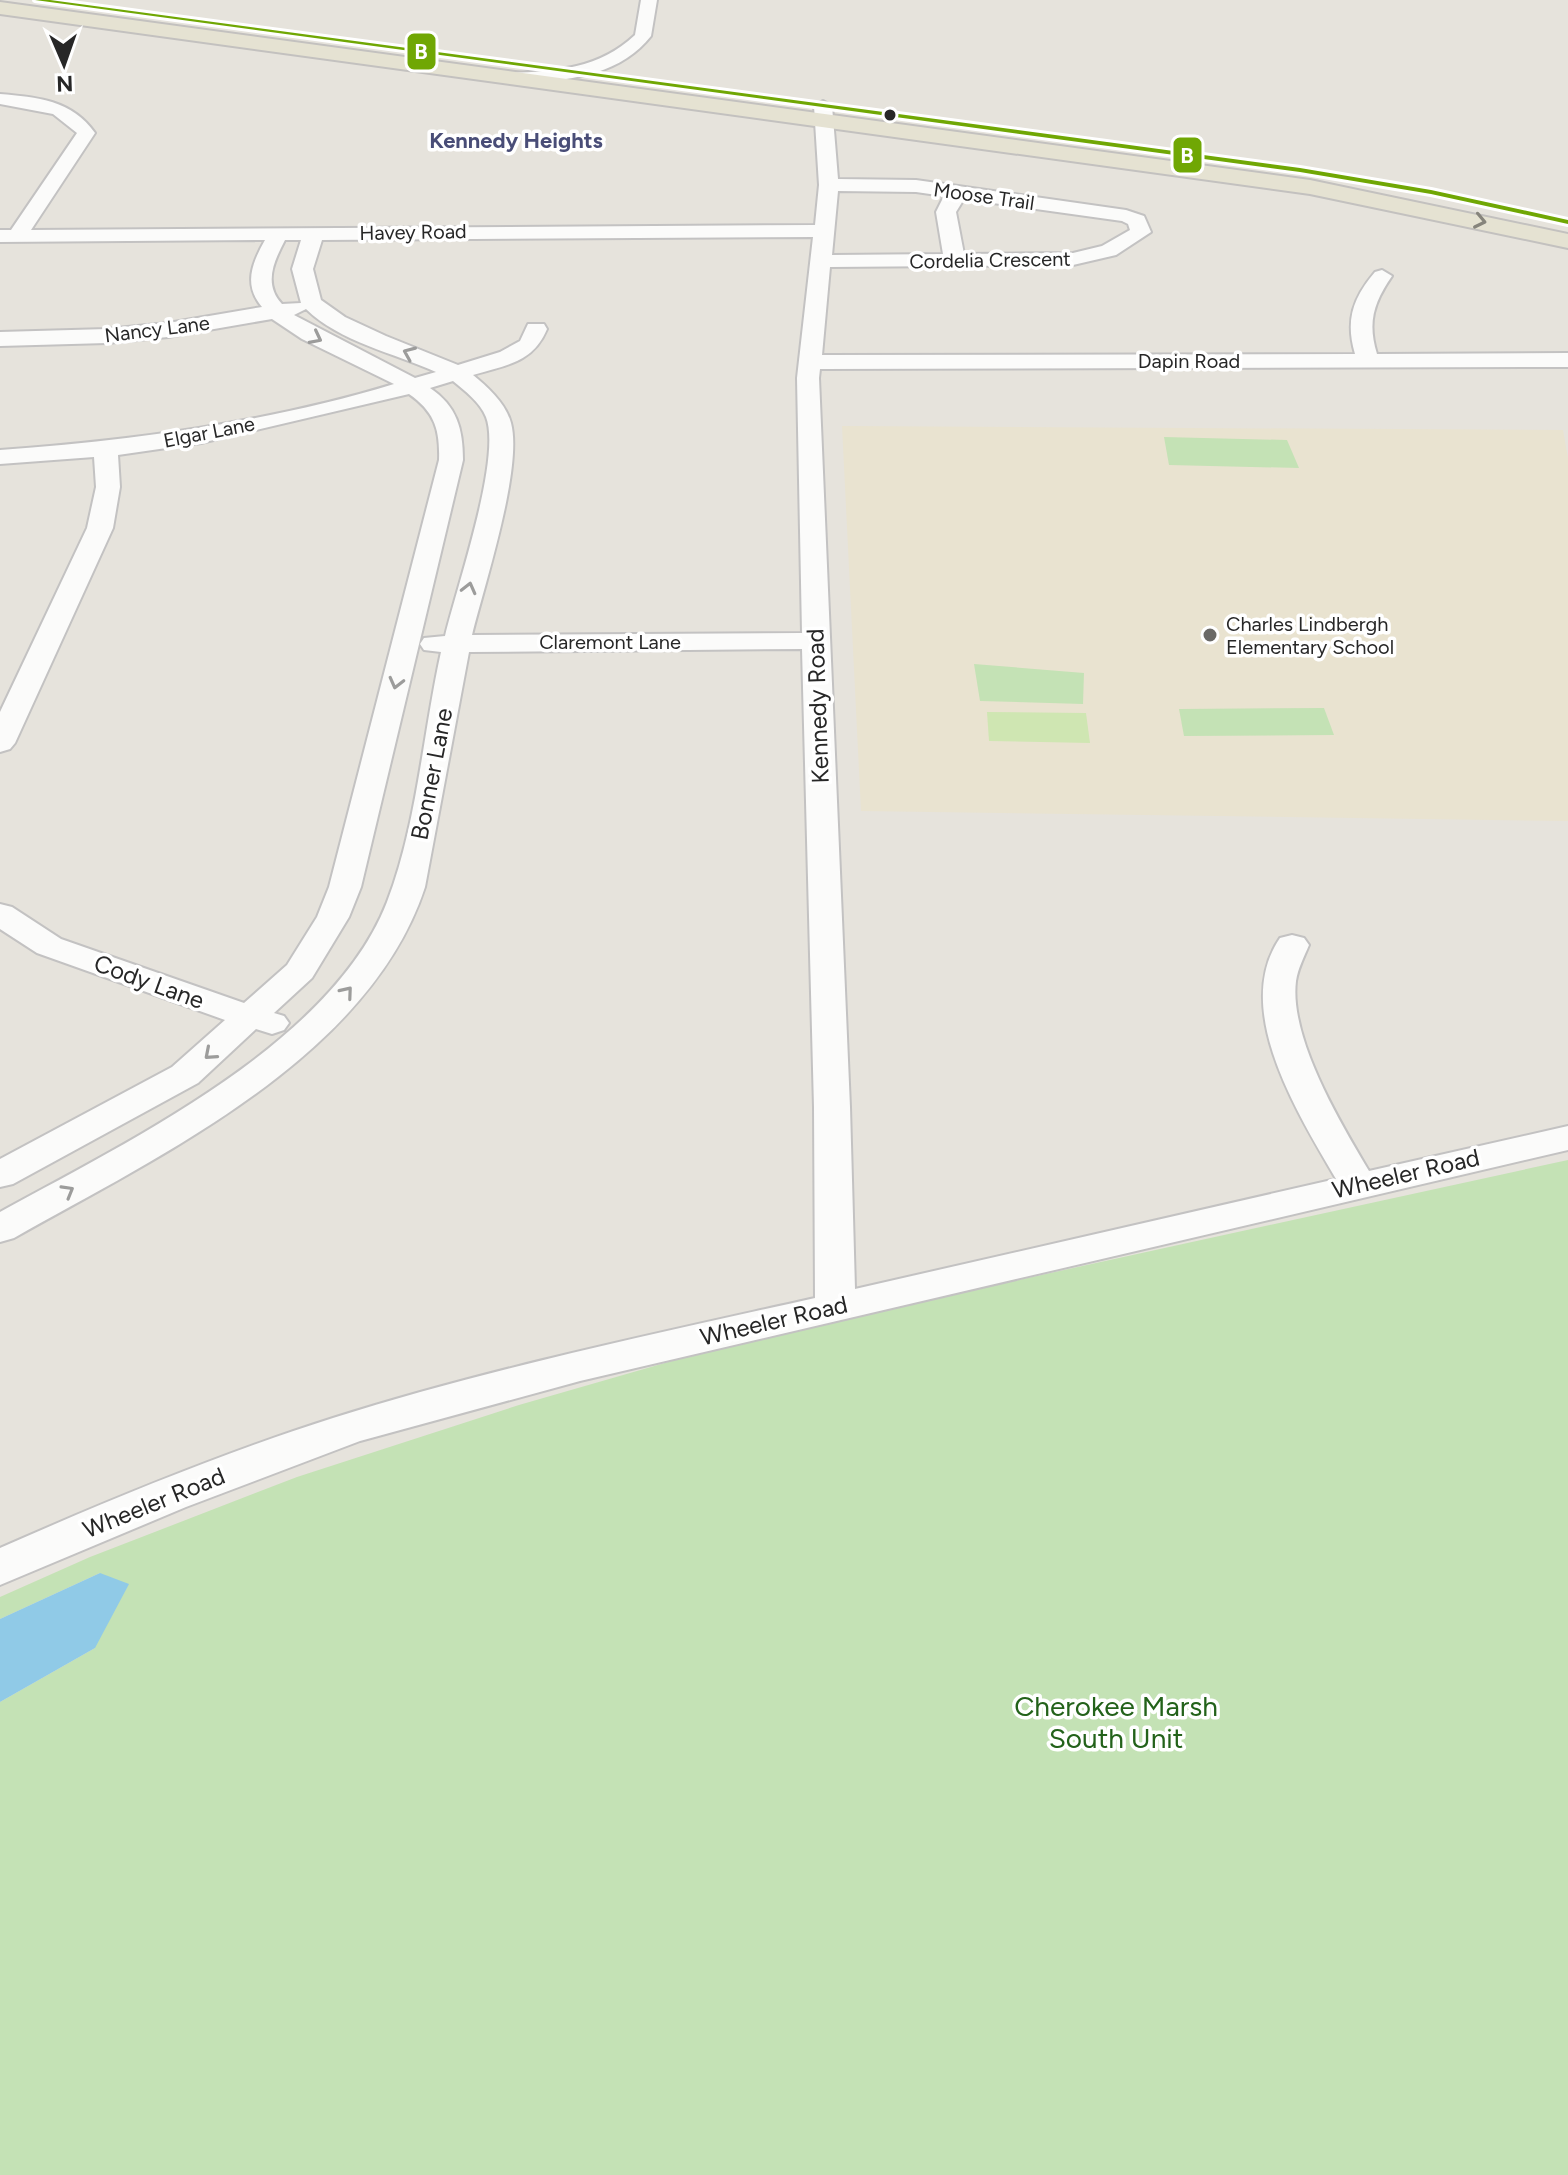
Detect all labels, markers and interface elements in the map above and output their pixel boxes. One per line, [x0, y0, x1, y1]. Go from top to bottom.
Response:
north arrow [24, 24, 104, 104]
line badge: B [406, 32, 437, 71]
text: B [414, 38, 428, 65]
text: N [56, 70, 74, 97]
unlabelled marker [882, 107, 898, 123]
district label: Kennedy Heights [429, 127, 603, 154]
line badge: B [1172, 136, 1203, 174]
text: B [1180, 142, 1194, 169]
street label: Moose Trail [932, 177, 1036, 215]
one-way arrow [1473, 211, 1487, 228]
street label: Havey Road [359, 219, 467, 245]
street label: Cordelia Crescent [909, 247, 1071, 273]
street label: Nancy Lane [103, 311, 211, 347]
one-way arrow [307, 328, 322, 343]
one-way arrow [403, 346, 417, 362]
street label: Dapin Road [1138, 349, 1240, 373]
street label: Elgar Lane [161, 411, 257, 453]
one-way arrow [460, 582, 477, 596]
place label: Charles Lindbergh Elementary School [1226, 612, 1394, 659]
marker: Charles Lindbergh Elementary School [1201, 626, 1219, 644]
street label: Kennedy Road [800, 628, 835, 784]
street label: Claremont Lane [539, 630, 681, 654]
one-way arrow [389, 676, 406, 689]
street label: Bonner Lane [405, 705, 459, 842]
street label: Cody Lane [90, 948, 208, 1015]
one-way arrow [337, 987, 352, 1002]
one-way arrow [205, 1044, 219, 1058]
street label: Wheeler Road [1329, 1142, 1482, 1205]
one-way arrow [59, 1185, 73, 1201]
street label: Wheeler Road [697, 1289, 850, 1352]
street label: Wheeler Road [79, 1461, 229, 1544]
park label: Cherokee Marsh South Unit [1014, 1689, 1218, 1755]

